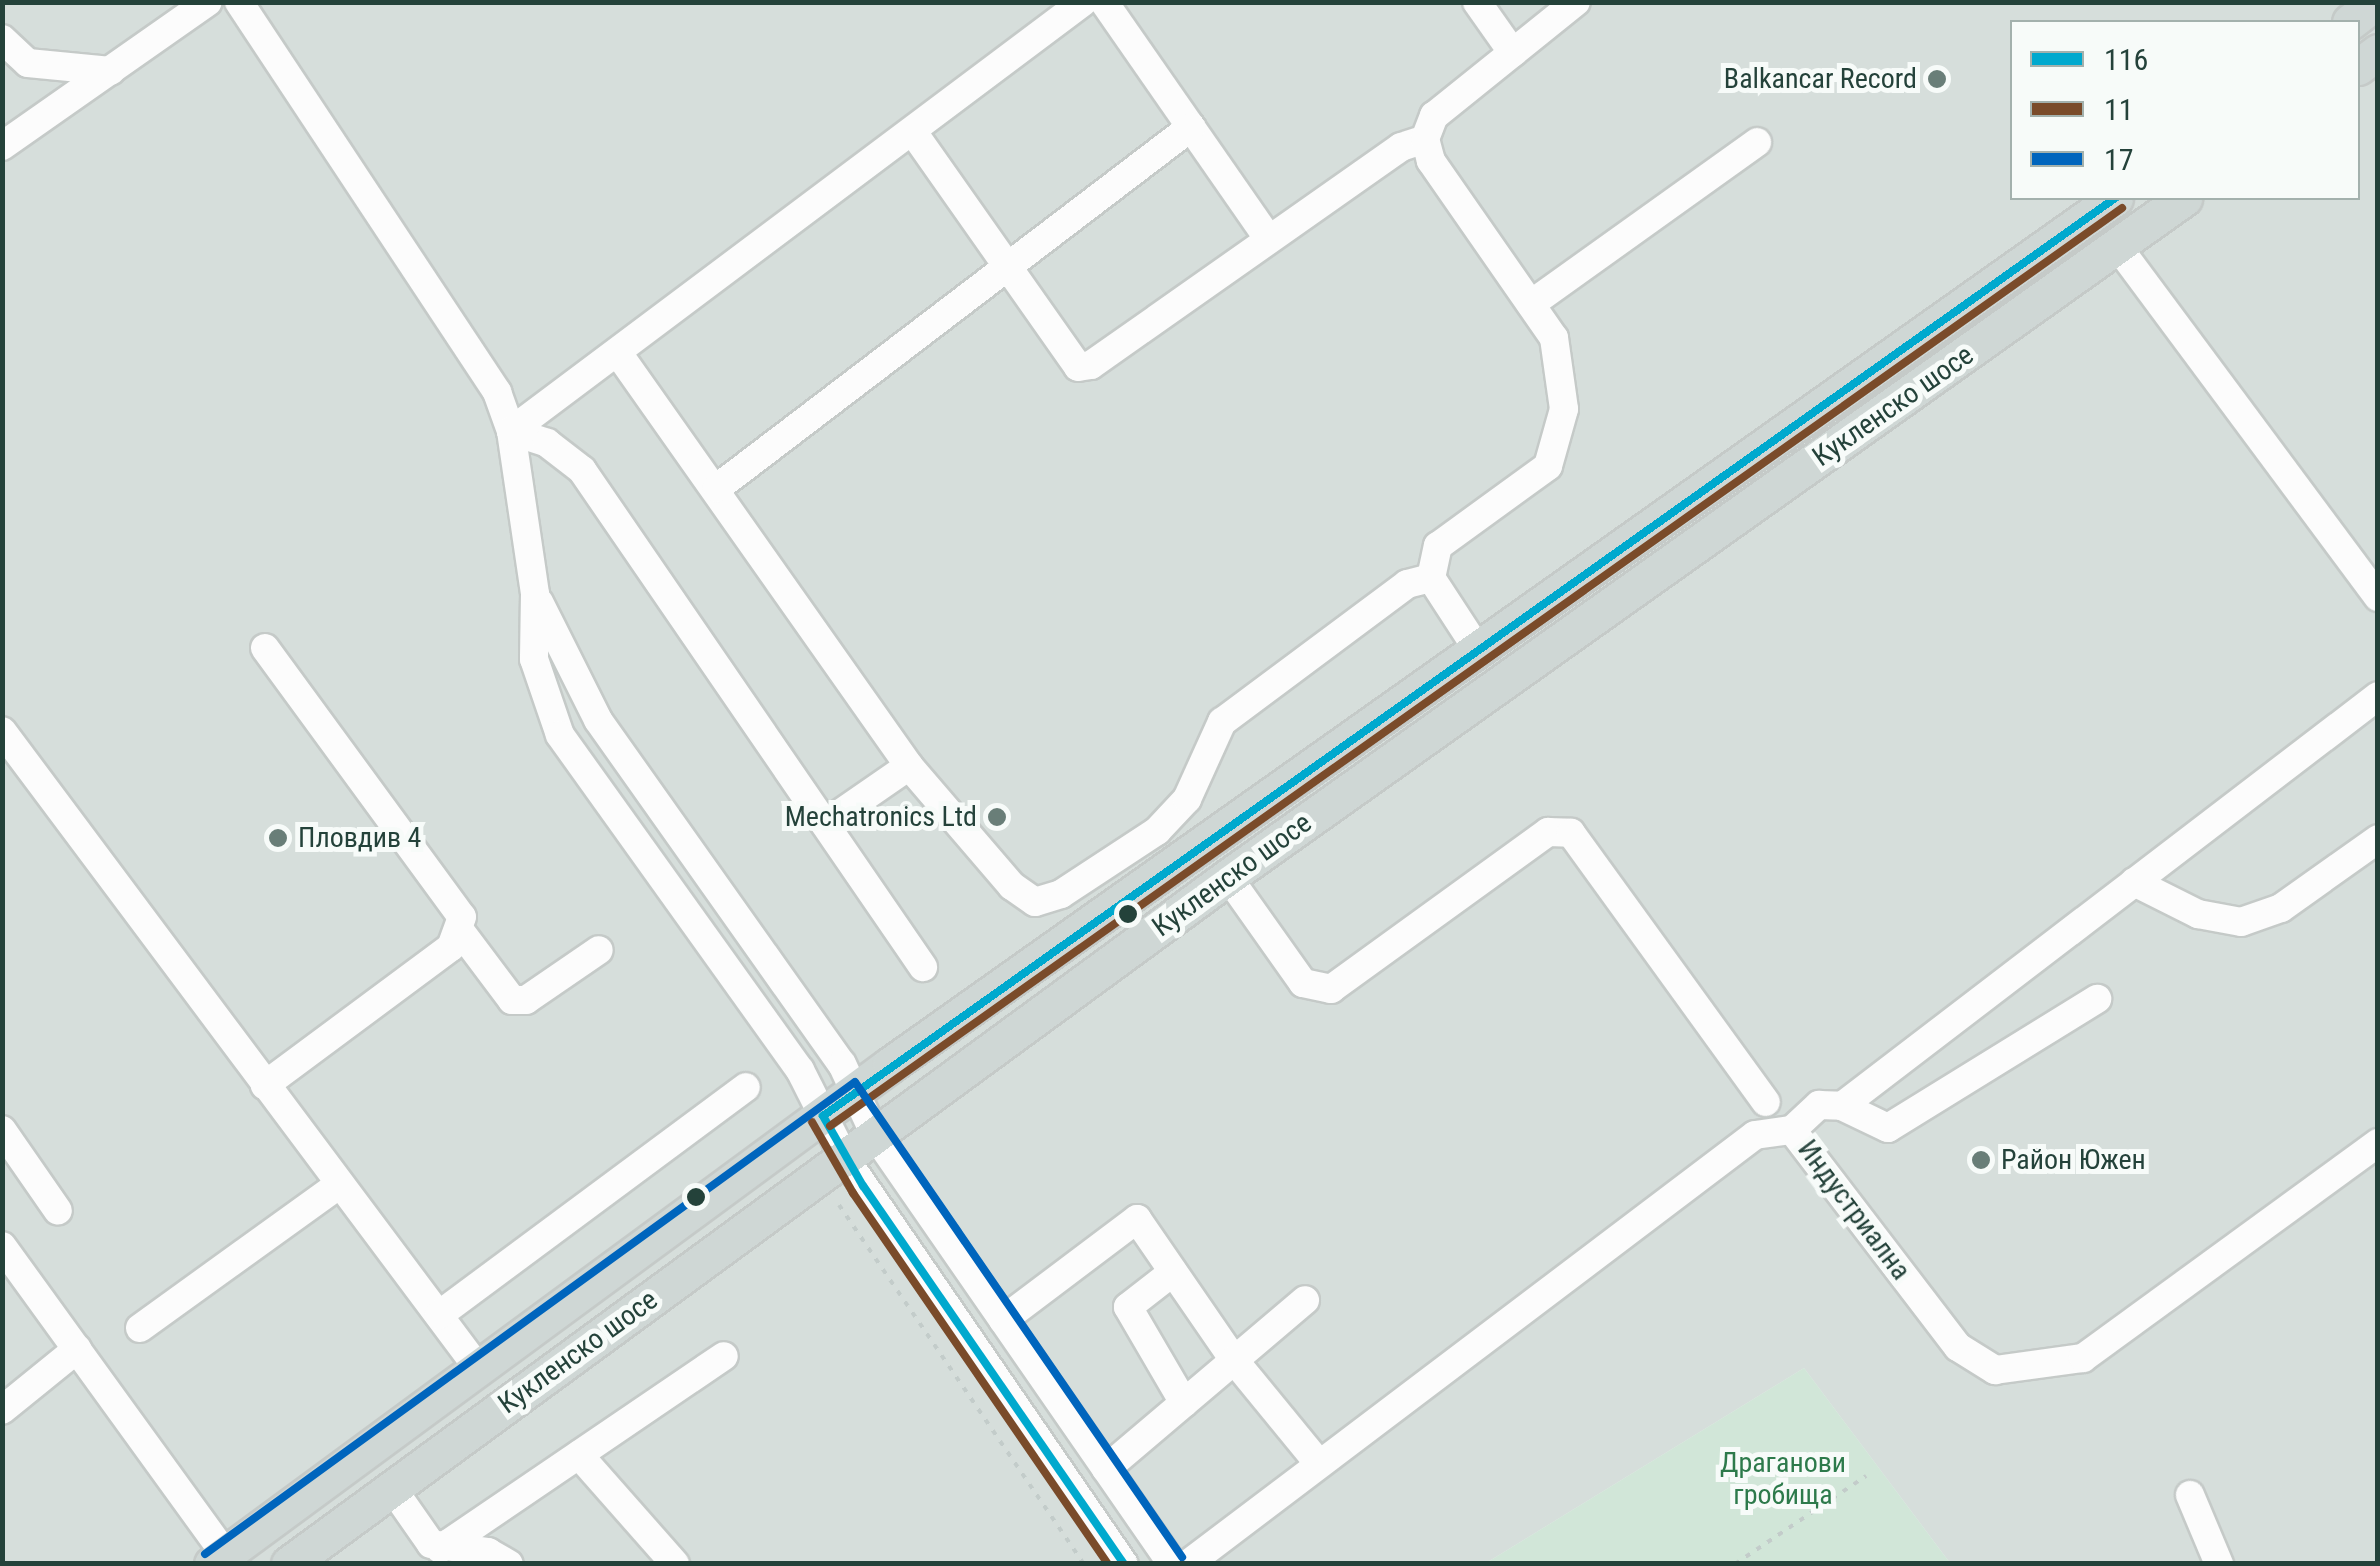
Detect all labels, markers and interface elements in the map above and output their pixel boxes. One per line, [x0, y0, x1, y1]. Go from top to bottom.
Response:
legend [2010, 20, 2360, 200]
text: 116 [2104, 42, 2148, 77]
place label: Balkancar Record [1724, 62, 1917, 96]
marker: Balkancar Record [1926, 68, 1948, 90]
text: 11 [2104, 92, 2134, 127]
text: 17 [2104, 142, 2134, 177]
street label: Кукленско шосе [1806, 338, 1980, 474]
place label: Mechatronics Ltd [785, 800, 977, 834]
marker: Mechatronics Ltd [986, 806, 1008, 828]
street label: Кукленско шосе [1146, 806, 1318, 944]
place label: Пловдив 4 [298, 821, 421, 855]
marker: Пловдив 4 [267, 827, 289, 849]
unlabelled marker [1118, 904, 1138, 924]
street label: Индустриална [1791, 1133, 1917, 1287]
place label: Район Южен [2001, 1143, 2146, 1177]
marker: Район Южен [1970, 1149, 1992, 1171]
unlabelled marker [686, 1187, 706, 1207]
street label: Кукленско шосе [492, 1283, 664, 1421]
park label: Драганови гробища [1720, 1446, 1846, 1512]

